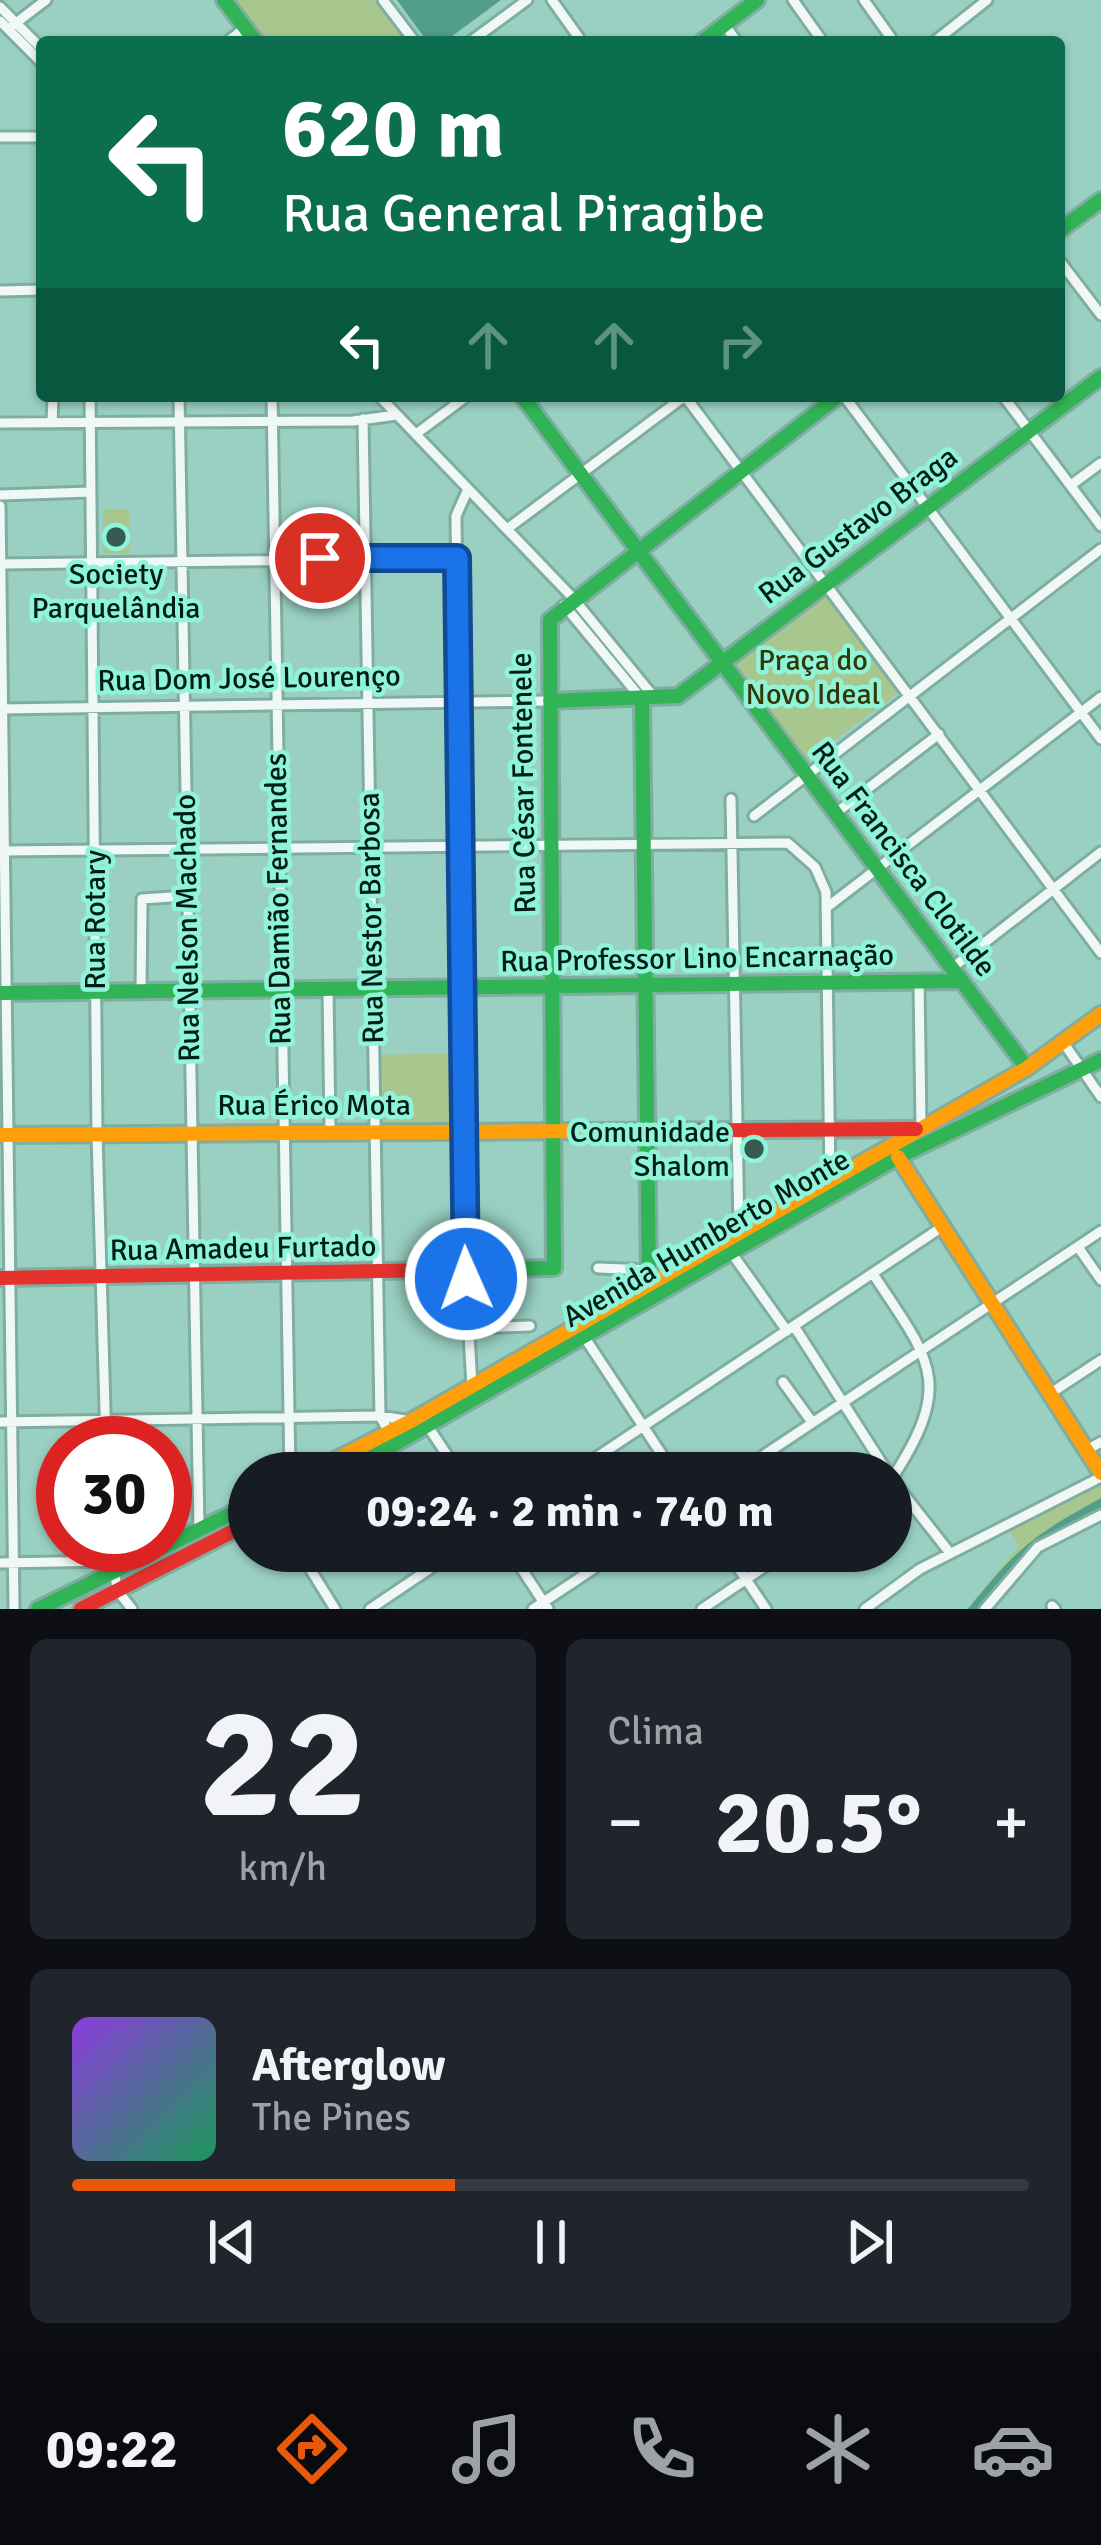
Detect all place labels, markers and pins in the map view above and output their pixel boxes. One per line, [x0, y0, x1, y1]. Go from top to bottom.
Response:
pin [269, 507, 371, 609]
marker: Society Parquelândia [103, 524, 129, 550]
place label: Society Parquelândia [31, 556, 201, 627]
place label: Comunidade Shalom [570, 1114, 730, 1185]
marker: Comunidade Shalom [741, 1136, 767, 1162]

